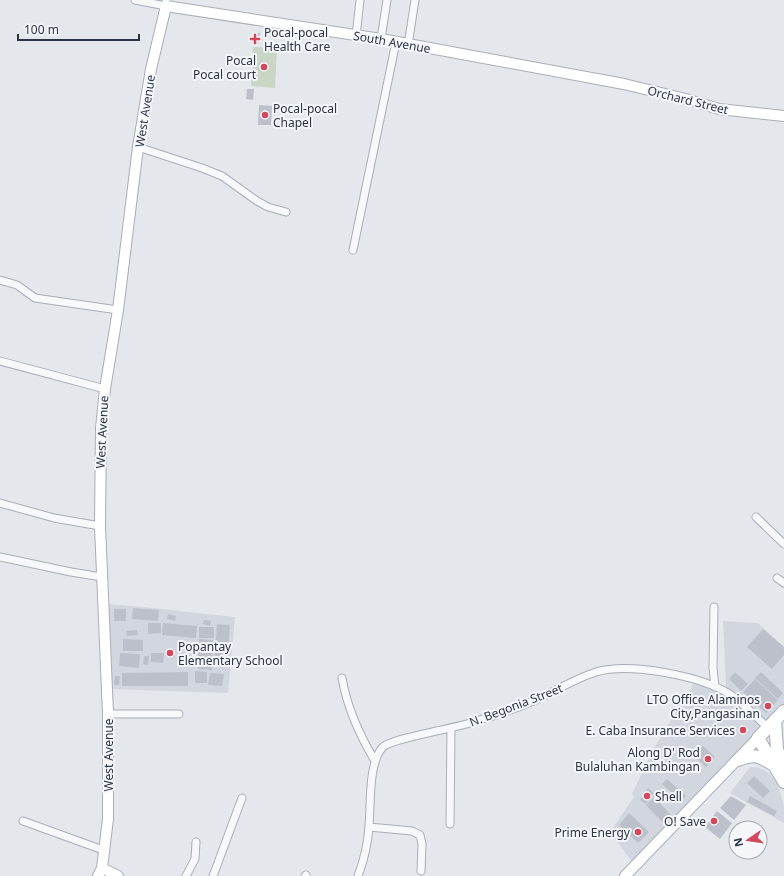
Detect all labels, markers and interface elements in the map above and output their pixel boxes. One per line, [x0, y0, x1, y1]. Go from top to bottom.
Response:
scale bar [18, 16, 139, 42]
text: 100 m [24, 21, 59, 38]
place label: Pocal-pocal Health Care [264, 24, 330, 55]
street label: South Avenue [352, 27, 432, 57]
marker: Pocal-pocal Health Care [249, 33, 261, 45]
place label: Pocal Pocal court [193, 52, 257, 83]
marker: Pocal Pocal court [259, 62, 269, 72]
street label: West Avenue [131, 73, 159, 148]
street label: Orchard Street [646, 82, 731, 118]
place label: Pocal-pocal Chapel [273, 100, 337, 131]
marker: Pocal-pocal Chapel [260, 110, 270, 120]
street label: West Avenue [92, 395, 112, 469]
place label: Popantay Elementary School [178, 638, 283, 669]
marker: Popantay Elementary School [165, 648, 175, 658]
street label: N. Begonia Street [467, 679, 566, 731]
place label: LTO Office Alaminos City,Pangasinan [646, 691, 760, 722]
marker: LTO Office Alaminos City,Pangasinan [763, 701, 773, 711]
street label: West Avenue [100, 718, 117, 792]
place label: E. Caba Insurance Services [586, 722, 735, 739]
marker: E. Caba Insurance Services [738, 725, 748, 735]
place label: Along D' Rod Bulaluhan Kambingan [575, 744, 700, 775]
marker: Along D' Rod Bulaluhan Kambingan [703, 754, 713, 764]
place label: Shell [655, 788, 682, 805]
marker: Shell [642, 791, 652, 801]
place label: O! Save [664, 813, 706, 830]
marker: O! Save [709, 816, 719, 826]
north arrow [728, 820, 768, 860]
place label: Prime Energy [554, 824, 631, 841]
marker: Prime Energy [633, 827, 643, 837]
text: N [729, 836, 746, 848]

